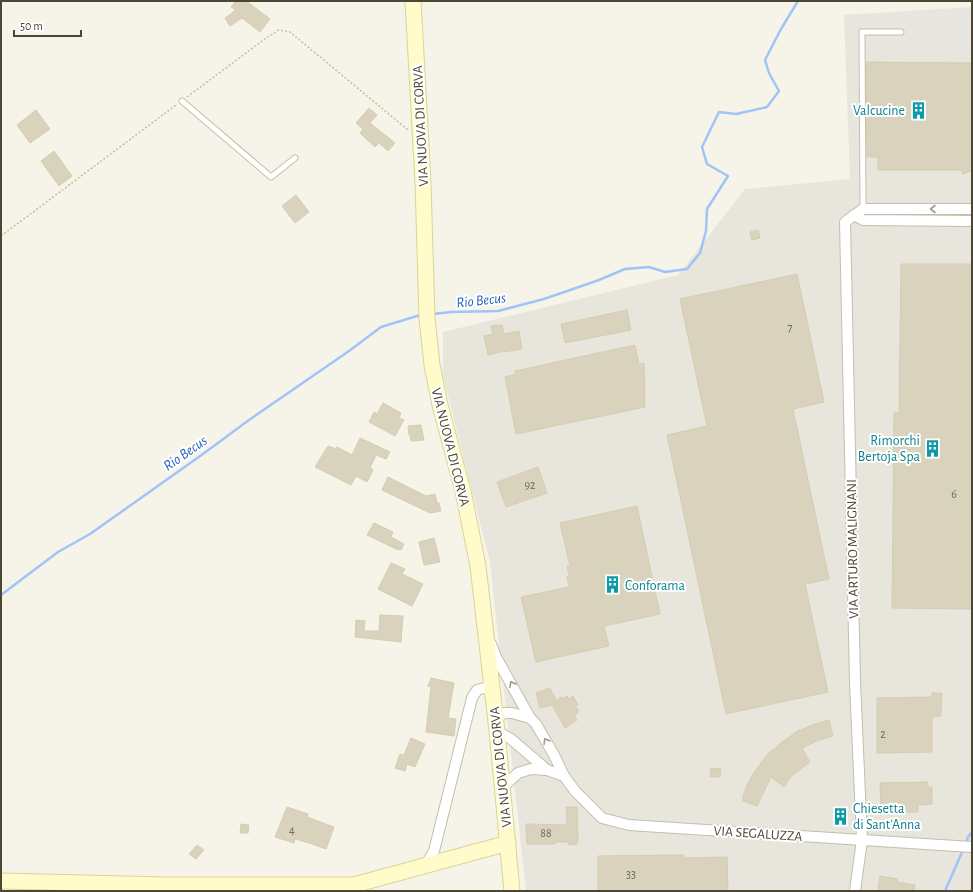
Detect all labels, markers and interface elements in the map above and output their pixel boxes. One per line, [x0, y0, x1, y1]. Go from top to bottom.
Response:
scale bar [14, 12, 81, 38]
text: 50 m [20, 20, 43, 32]
street label: VIA NUOVA DI CORVA [411, 65, 431, 187]
building icon: Valcucine [908, 100, 928, 120]
place label: Valcucine [853, 104, 905, 118]
one-way arrow [930, 205, 936, 213]
water label: Rio Becus [456, 290, 507, 311]
house number: 7 [787, 321, 793, 333]
street label: VIA NUOVA DI CORVA [429, 387, 472, 508]
water label: Rio Becus [161, 433, 210, 474]
place label: Rimorchi Bertoja Spa [858, 434, 921, 464]
building icon: Rimorchi Bertoja Spa [923, 438, 943, 458]
house number: 92 [524, 479, 536, 491]
street label: VIA ARTURO MALIGNANI [845, 479, 861, 619]
house number: 6 [951, 488, 957, 500]
building icon: Conforama [602, 575, 622, 595]
place label: Conforama [625, 579, 685, 593]
one-way arrow [509, 680, 516, 688]
street label: VIA NUOVA DI CORVA [488, 706, 514, 828]
house number: 2 [880, 728, 886, 740]
one-way arrow [544, 738, 551, 745]
place label: Chiesetta di Sant'Anna [853, 802, 921, 832]
building icon: Chiesetta di Sant'Anna [830, 806, 850, 826]
house number: 4 [289, 824, 295, 836]
street label: VIA SEGALUZZA [713, 824, 803, 844]
house number: 88 [540, 827, 552, 839]
house number: 33 [626, 868, 636, 880]

